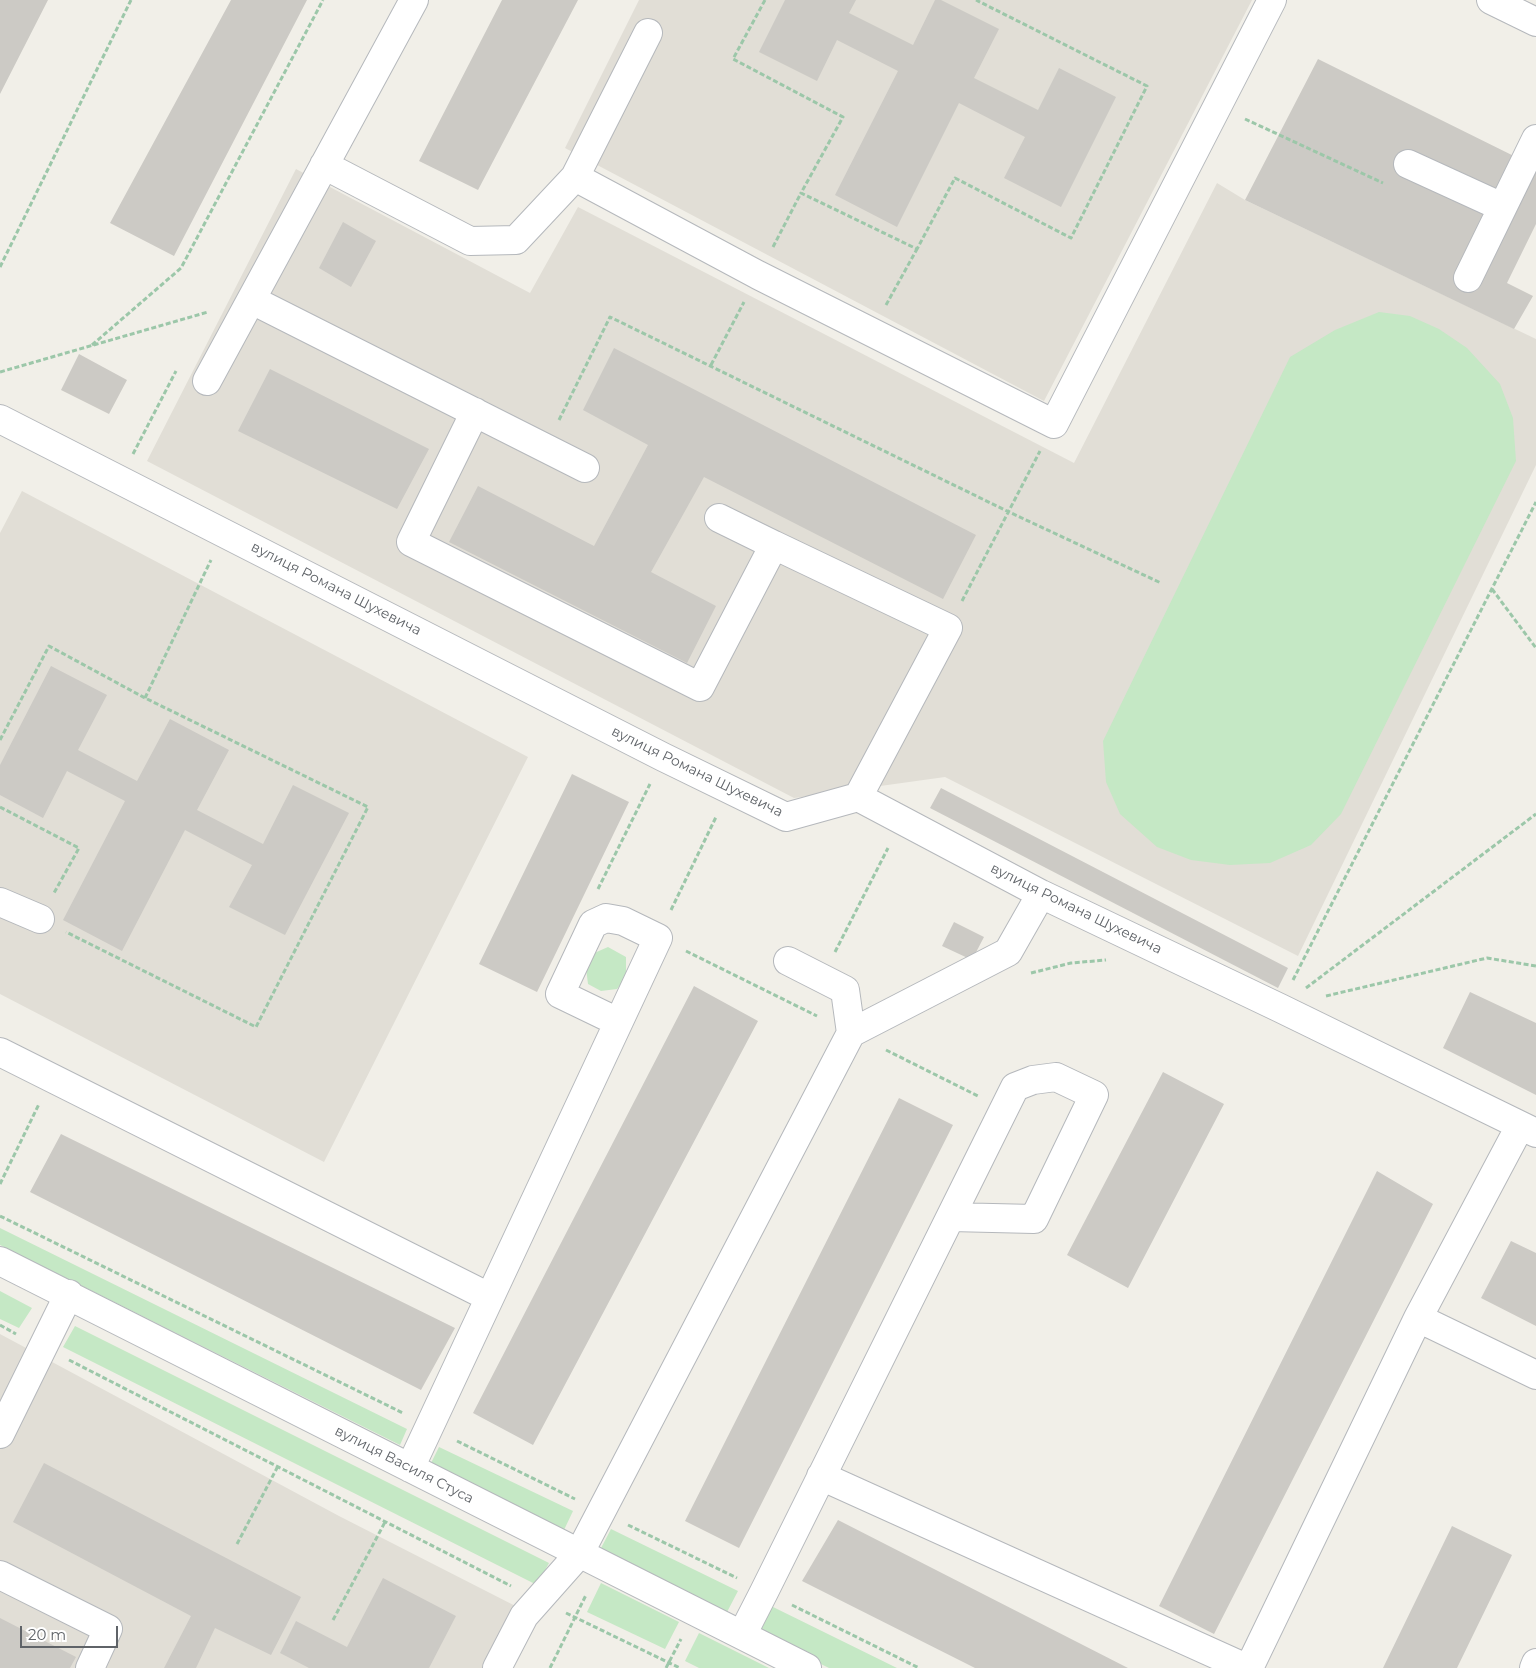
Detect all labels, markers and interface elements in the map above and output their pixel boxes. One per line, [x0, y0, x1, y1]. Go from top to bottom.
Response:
street label: вулиця Романа Шухевича [248, 539, 424, 639]
street label: вулиця Романа Шухевича [609, 723, 785, 821]
street label: вулиця Романа Шухевича [988, 860, 1164, 958]
street label: вулиця Василя Стуса [332, 1423, 476, 1507]
scale bar [22, 1616, 120, 1648]
text: 20 m [28, 1625, 66, 1644]

